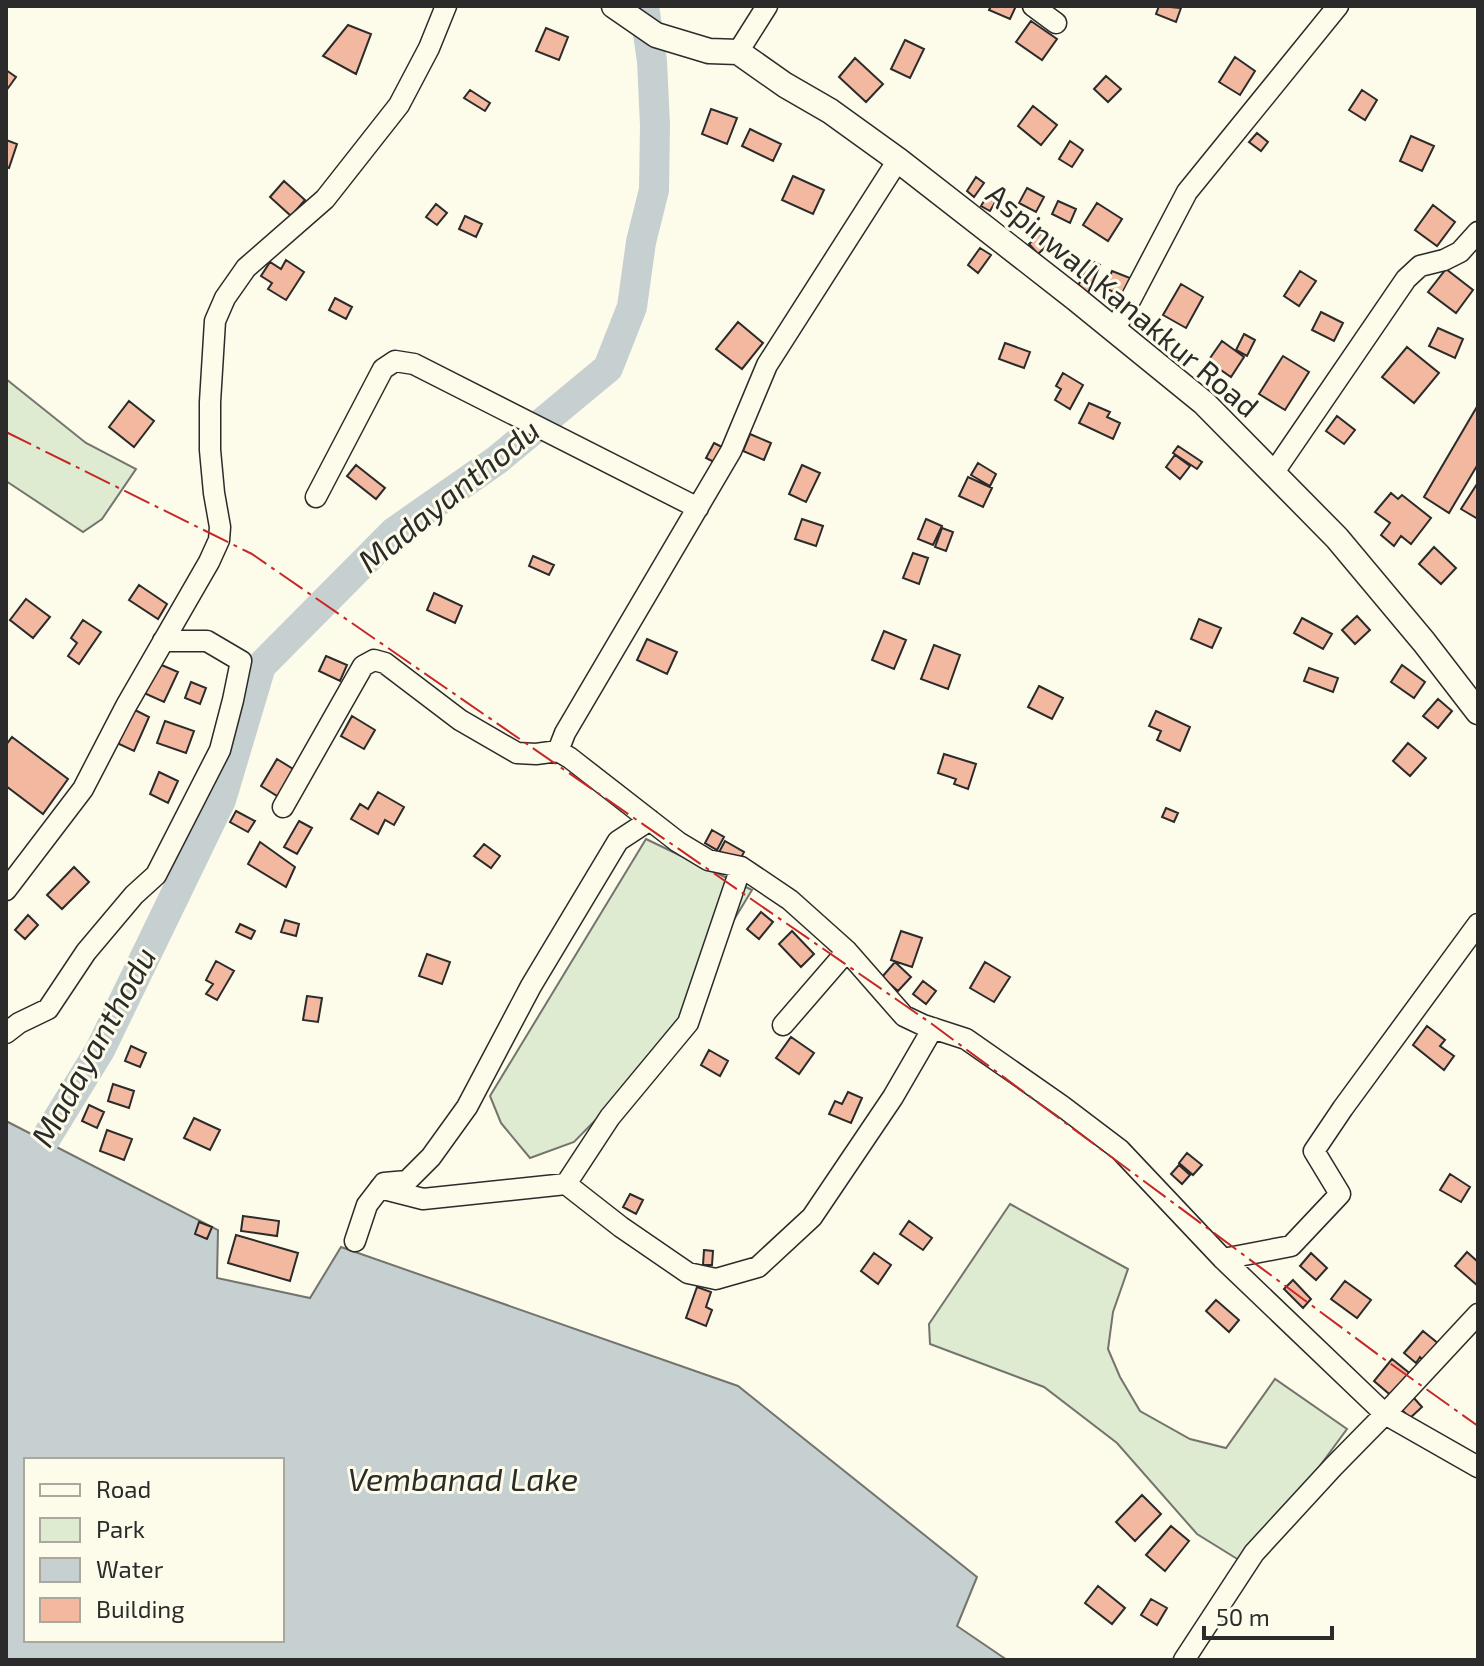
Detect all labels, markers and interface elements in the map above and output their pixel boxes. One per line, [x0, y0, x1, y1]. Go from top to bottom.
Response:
street label: Aspinwall Kanakkur Road [980, 175, 1267, 424]
water label: Madayanthodu [349, 410, 547, 580]
water label: Madayanthodu [22, 940, 164, 1153]
legend [24, 1458, 284, 1642]
water label: Vembanad Lake [348, 1459, 578, 1497]
text: Road [96, 1474, 151, 1503]
text: Park [96, 1514, 145, 1543]
text: Water [96, 1554, 164, 1583]
scale bar [1204, 1590, 1332, 1640]
text: Building [96, 1594, 185, 1623]
text: 50 m [1216, 1602, 1270, 1631]

